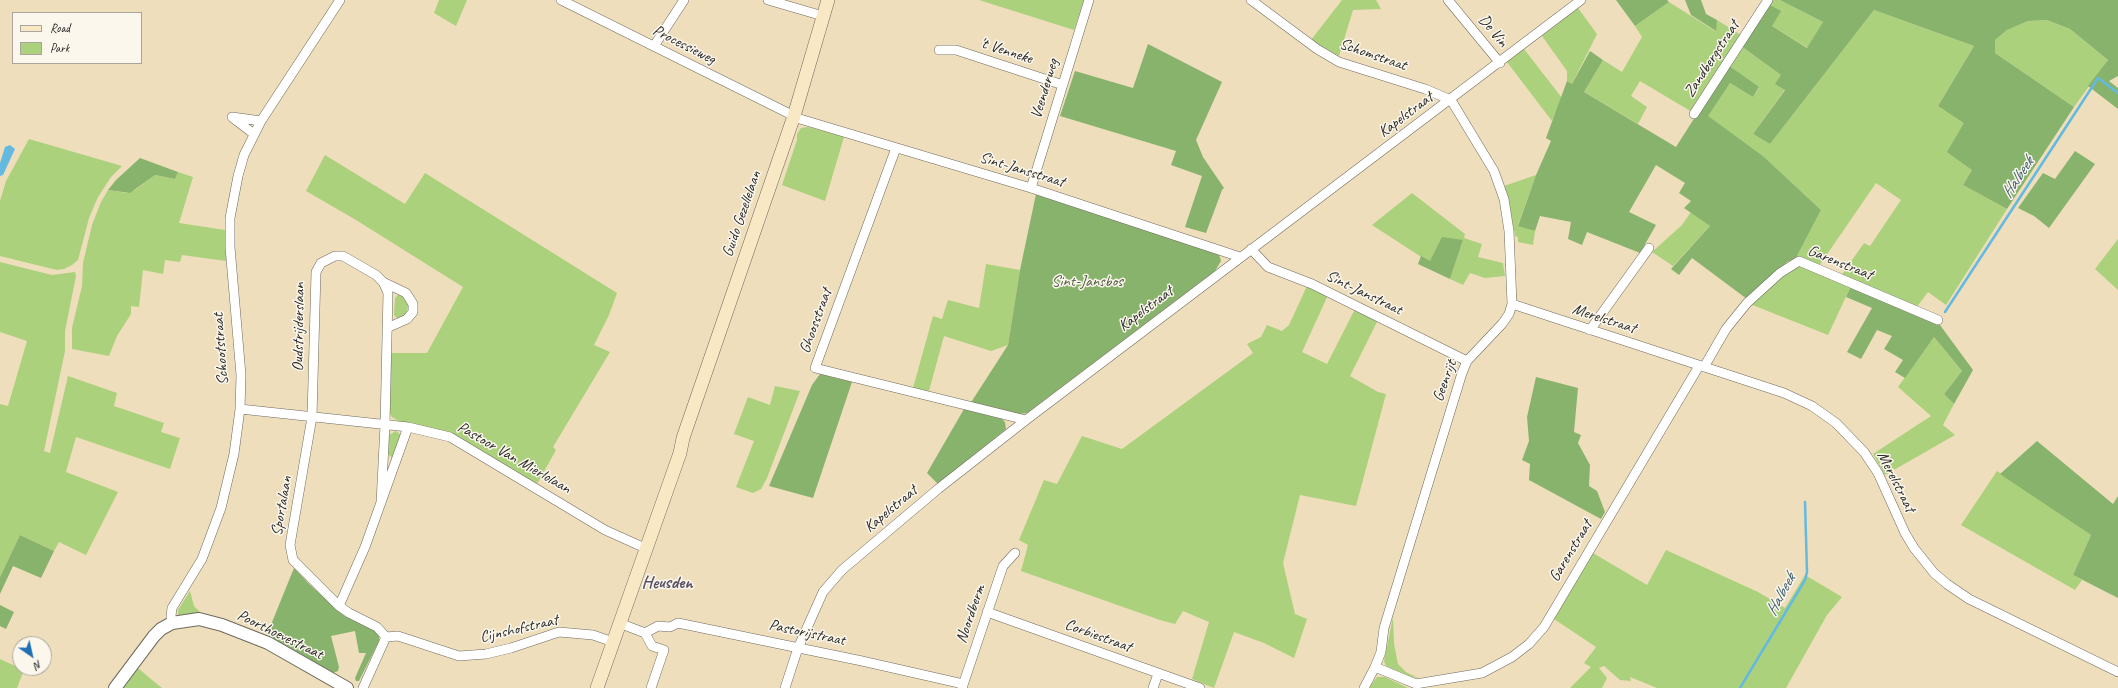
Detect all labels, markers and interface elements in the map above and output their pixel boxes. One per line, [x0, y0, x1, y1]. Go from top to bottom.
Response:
street label: De Vin [1474, 11, 1512, 51]
legend [12, 12, 142, 64]
street label: Zandbergstraat [1680, 17, 1744, 101]
text: Road [50, 20, 70, 36]
street label: Processieweg [649, 21, 719, 69]
street label: 't Venneke [977, 33, 1035, 69]
street label: Schomstraat [1337, 35, 1409, 75]
text: Park [50, 40, 69, 56]
street label: Veenderweg [1027, 57, 1063, 121]
street label: Kapelstraat [1375, 88, 1437, 142]
street label: Sint-Jansstraat [977, 148, 1067, 192]
water label: Halbeek [1997, 154, 2039, 202]
street label: Guido Gezellelaan [718, 168, 766, 260]
street label: Garenstraat [1805, 241, 1875, 285]
street label: Sint-Janstraat [1323, 266, 1405, 320]
park label: Sint-Jansbos [1051, 272, 1123, 292]
street label: Oudstrijderslaan [289, 282, 309, 372]
street label: Kapelstraat [1115, 282, 1177, 336]
street label: Ghoosstraat [795, 286, 837, 356]
street label: Merelstraat [1570, 300, 1638, 338]
street label: Schootstraat [209, 312, 233, 386]
street label: Geenrijt [1429, 358, 1461, 404]
street label: Pastoor Van Mierlolaan [454, 418, 574, 498]
street label: Merelstraat [1873, 448, 1919, 516]
street label: Sportalaan [267, 475, 297, 537]
street label: Kapelstraat [860, 481, 922, 537]
street label: Garenstraat [1545, 517, 1597, 585]
water label: Halbeek [1762, 571, 1800, 619]
district label: Heusden [642, 572, 692, 594]
street label: Noordberm [952, 582, 990, 646]
street label: Poorthoevestraat [234, 606, 326, 664]
street label: Cijnshofstraat [478, 611, 560, 647]
street label: Corbiestraat [1062, 615, 1134, 657]
street label: Pastorijstraat [767, 616, 847, 650]
north arrow [12, 636, 52, 676]
text: N [31, 657, 45, 673]

